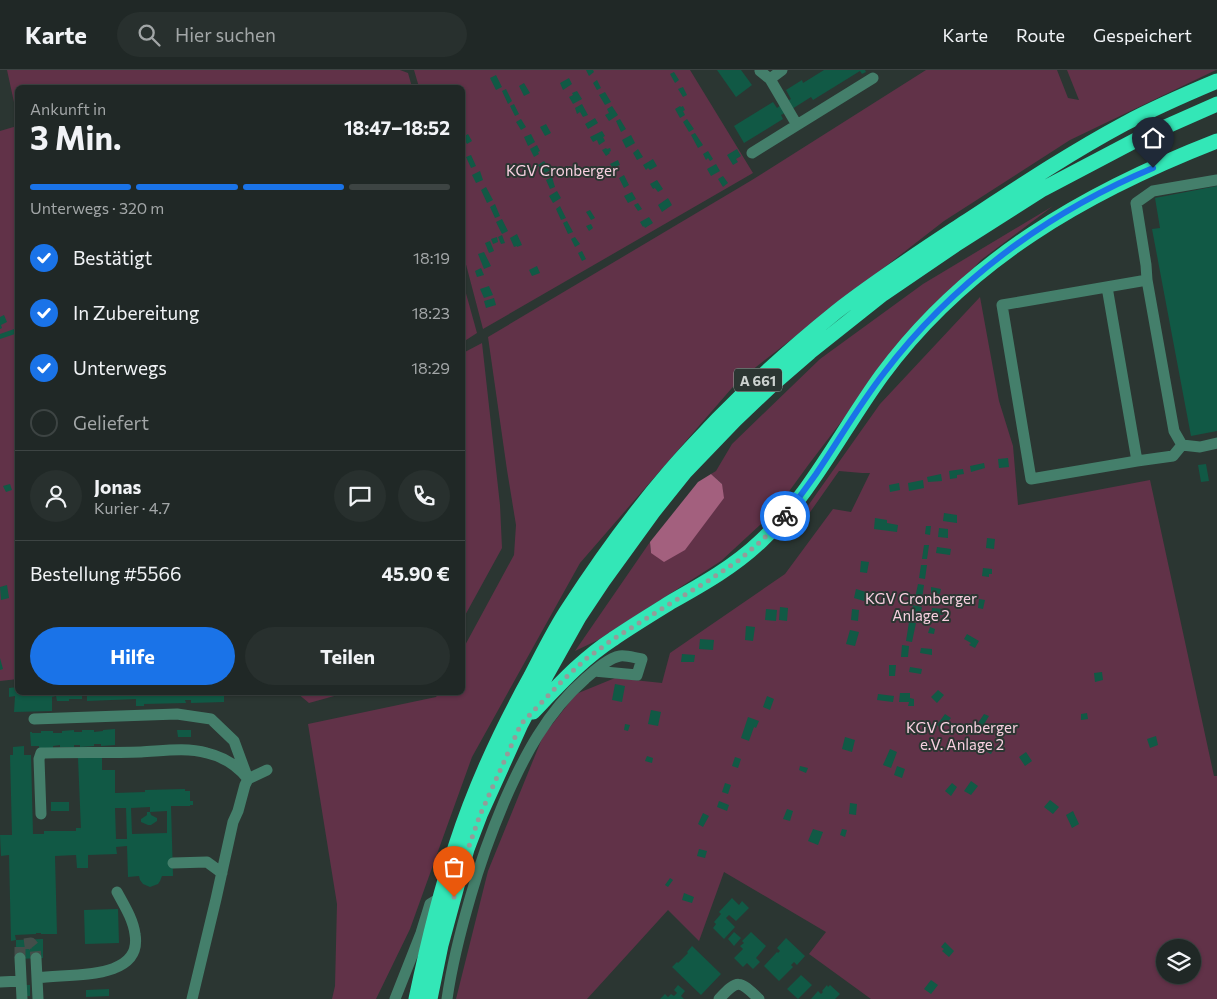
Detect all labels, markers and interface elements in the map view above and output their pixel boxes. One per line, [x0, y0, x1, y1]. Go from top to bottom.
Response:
search box [117, 12, 467, 57]
text: Karte [25, 20, 87, 49]
icon: search [135, 21, 163, 49]
text: Hier suchen [175, 23, 276, 46]
text: Karte [943, 24, 988, 46]
text: Route [1016, 24, 1065, 46]
text: Gespeichert [1093, 24, 1192, 46]
text: Ankunft in [30, 99, 106, 118]
text: 18:47–18:52 [344, 116, 450, 139]
text: 3 Min. [30, 117, 121, 157]
pin [1132, 117, 1174, 168]
icon: home [1139, 124, 1167, 152]
park label: KGV Cronberger [506, 161, 618, 179]
text: Unterwegs · 320 m [30, 198, 164, 217]
icon: check [30, 244, 58, 272]
text: Bestätigt [73, 246, 152, 269]
text: 18:19 [413, 248, 450, 267]
icon: check [30, 299, 58, 327]
text: In Zubereitung [73, 301, 199, 324]
text: 18:23 [412, 303, 450, 322]
icon: check [30, 354, 58, 382]
text: Unterwegs [73, 356, 167, 379]
text: 18:29 [411, 358, 450, 377]
road number: A 661 [734, 368, 782, 392]
text: Geliefert [73, 411, 149, 434]
button: person [30, 470, 82, 522]
button: chat [334, 470, 386, 522]
button: phone [398, 470, 450, 522]
text: Jonas [94, 475, 141, 498]
courier [760, 491, 810, 541]
text: Kurier · 4.7 [94, 498, 170, 517]
icon: bike [771, 502, 799, 530]
text: Bestellung #5566 [30, 562, 182, 585]
text: 45.90 € [381, 562, 450, 585]
park label: KGV Cronberger Anlage 2 [865, 589, 977, 624]
button: Hilfe [30, 627, 235, 685]
button: Teilen [245, 627, 450, 685]
park label: KGV Cronberger e.V. Anlage 2 [906, 718, 1018, 753]
pin [433, 846, 475, 897]
icon: bag [440, 853, 468, 881]
map controls [1156, 939, 1201, 984]
button: layers [1156, 939, 1201, 984]

